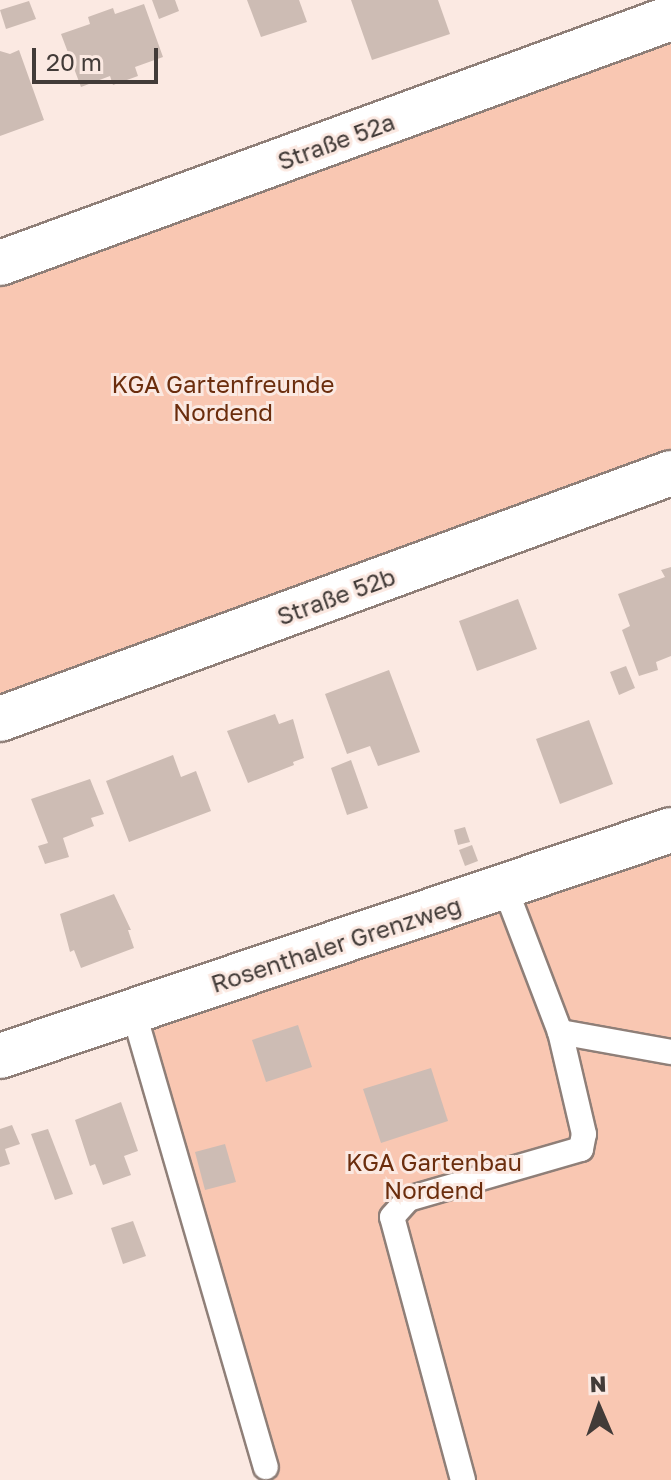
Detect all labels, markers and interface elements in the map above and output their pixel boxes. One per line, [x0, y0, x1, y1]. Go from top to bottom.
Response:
scale bar [36, 32, 162, 82]
text: 20 m [46, 47, 102, 76]
street label: Straße 52a [274, 107, 398, 175]
park label: KGA Gartenfreunde Nordend [112, 370, 334, 426]
street label: Straße 52b [273, 561, 399, 631]
street label: Rosenthaler Grenzweg [207, 890, 465, 998]
park label: KGA Gartenbau Nordend [346, 1148, 522, 1204]
north arrow [559, 1368, 639, 1448]
text: N [589, 1370, 607, 1397]

